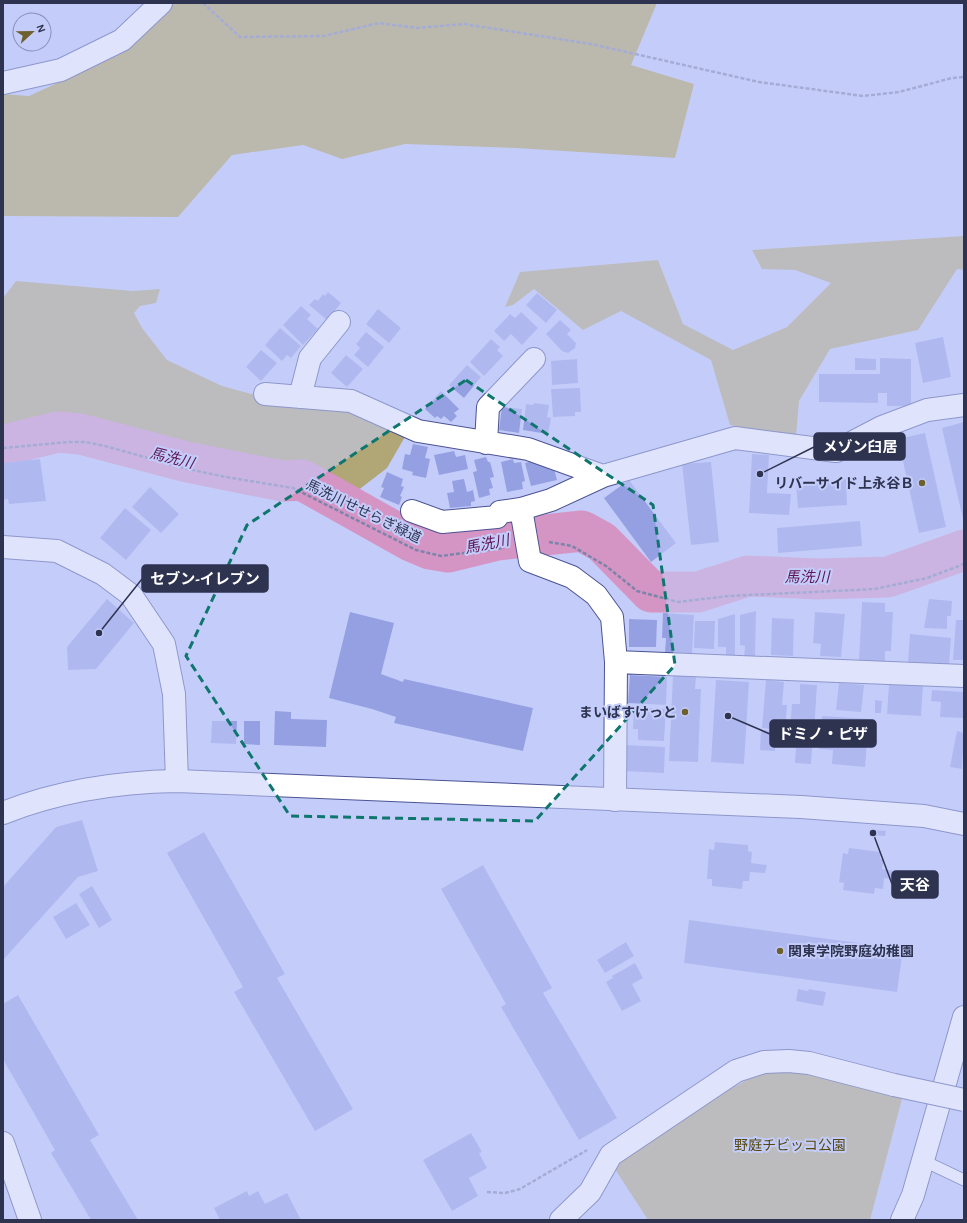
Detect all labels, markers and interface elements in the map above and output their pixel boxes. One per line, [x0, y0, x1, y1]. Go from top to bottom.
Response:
north arrow [12, 12, 52, 52]
text: N [34, 23, 47, 34]
callout: メゾン臼居 [814, 433, 905, 460]
text: メゾン臼居 [822, 439, 898, 455]
water label: 馬洗川 [148, 445, 198, 472]
place label: リバーサイド上永谷Ｂ [774, 476, 914, 491]
street label: 馬洗川せせらぎ緑道 [304, 477, 424, 546]
marker: リバーサイド上永谷Ｂ [917, 478, 927, 488]
water label: 馬洗川 [463, 531, 513, 556]
callout: セブン-イレブン [142, 565, 268, 592]
water label: 馬洗川 [784, 569, 831, 585]
text: セブン-イレブン [150, 570, 260, 587]
place label: まいばすけっと [579, 705, 677, 720]
marker: まいばすけっと [680, 707, 690, 717]
callout: ドミノ・ピザ [770, 720, 876, 747]
text: ドミノ・ピザ [778, 726, 868, 742]
callout: 天谷 [892, 871, 938, 898]
text: 天谷 [900, 877, 930, 893]
place label: 関東学院野庭幼稚園 [788, 943, 914, 959]
marker: 関東学院野庭幼稚園 [775, 946, 785, 956]
park label: 野庭チビッコ公園 [734, 1138, 846, 1153]

